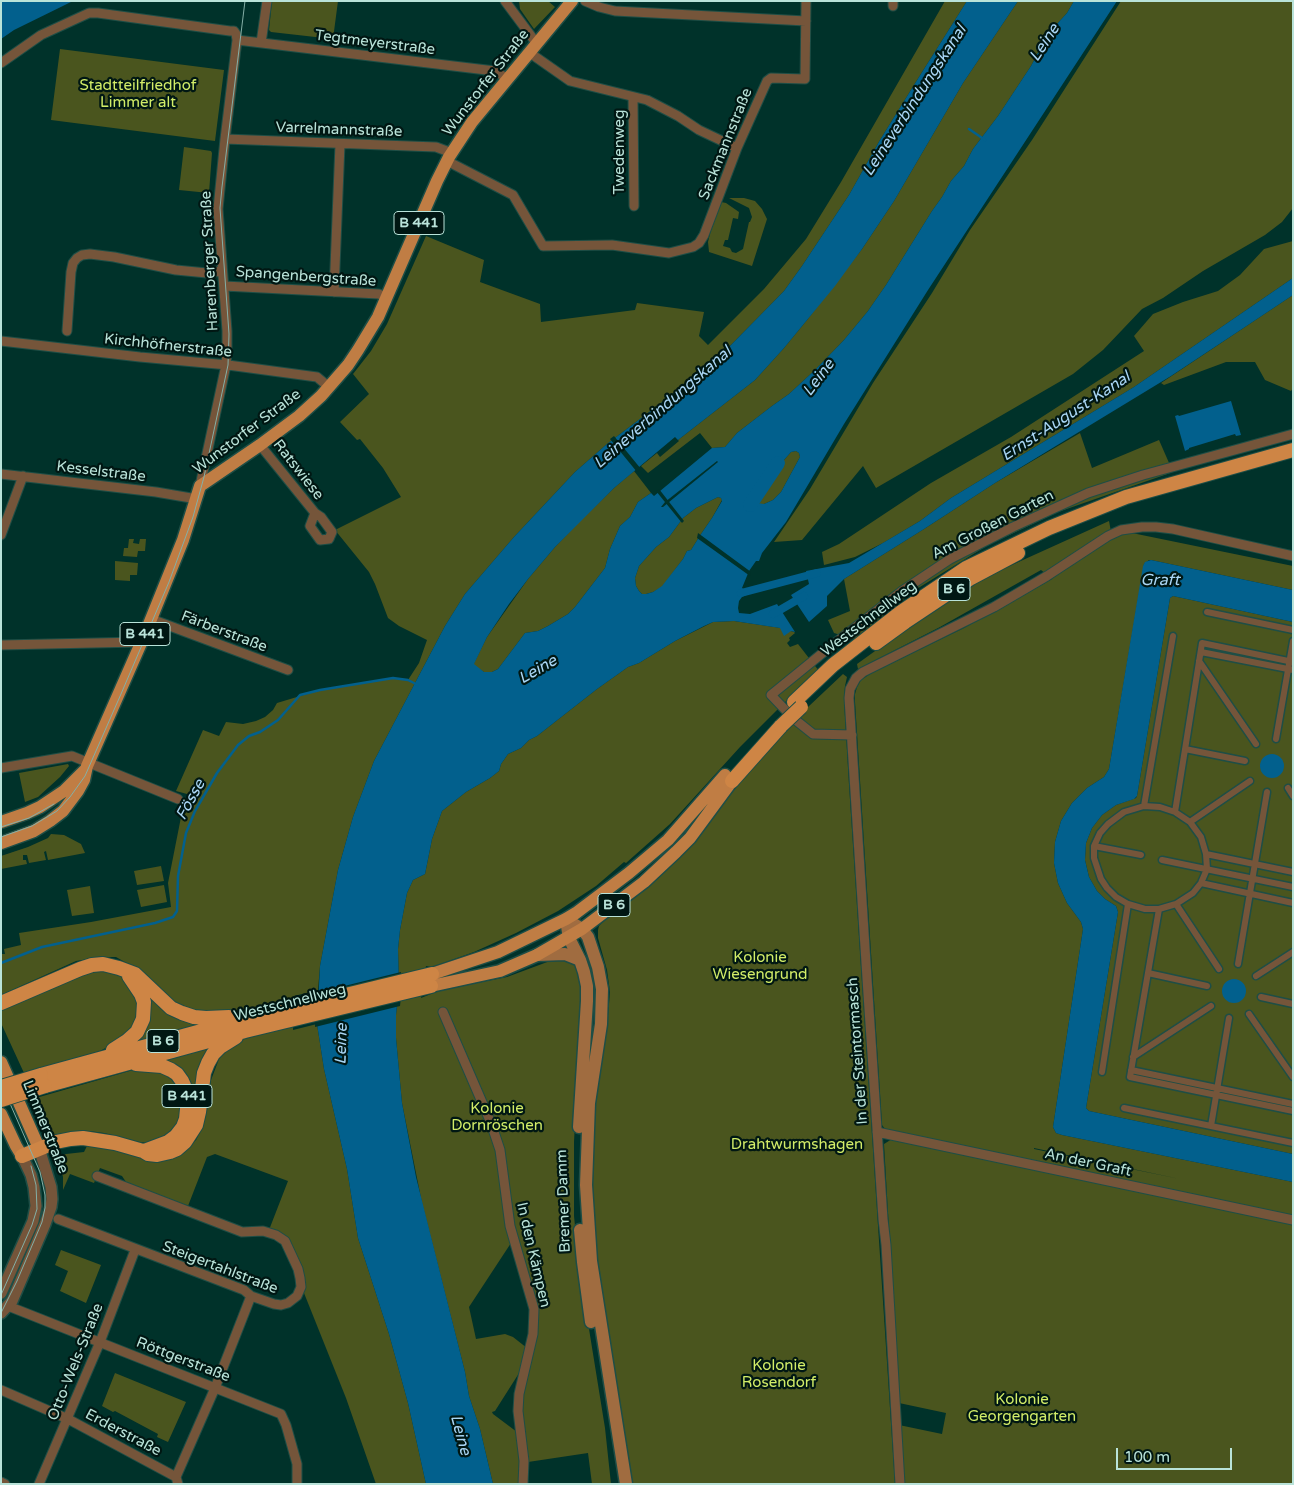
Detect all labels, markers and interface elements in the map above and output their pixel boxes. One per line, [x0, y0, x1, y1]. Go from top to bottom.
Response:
water label: Leine [1026, 21, 1064, 65]
water label: Leineverbindungskanal [859, 22, 971, 180]
street label: Wunstorfer Straße [439, 26, 533, 140]
street label: Tegtmeyerstraße [314, 27, 436, 59]
park label: Stadtteilfriedhof Limmer alt [80, 77, 196, 112]
street label: Sackmannstraße [695, 85, 757, 203]
street label: Twedenweg [611, 109, 629, 195]
street label: Varrelmannstraße [275, 119, 403, 141]
street label: Harenberger Straße [197, 190, 223, 332]
road number: B 441 [394, 212, 444, 234]
street label: Spangenbergstraße [235, 263, 377, 291]
street label: Kirchhöfnerstraße [103, 330, 233, 362]
water label: Leineverbindungskanal [590, 343, 736, 473]
water label: Leine [799, 356, 839, 400]
water label: Ernst-August-Kanal [998, 368, 1134, 466]
street label: Wunstorfer Straße [190, 386, 304, 478]
street label: Ratswiese [269, 436, 327, 504]
street label: Kesselstraße [55, 458, 147, 486]
street label: Am Großen Garten [929, 487, 1057, 563]
water label: Graft [1140, 571, 1180, 591]
street label: Westschnellweg [818, 577, 920, 661]
road number: B 6 [938, 578, 970, 600]
street label: Färberstraße [179, 607, 269, 657]
road number: B 441 [120, 622, 170, 646]
water label: Leine [515, 651, 561, 689]
water label: Fösse [172, 776, 210, 824]
road number: B 6 [598, 894, 630, 916]
park label: Kolonie Wiesengrund [712, 949, 808, 984]
street label: In der Steintormasch [844, 977, 872, 1125]
street label: Westschnellweg [232, 980, 348, 1026]
water label: Leine [332, 1023, 352, 1065]
road number: B 6 [147, 1030, 179, 1052]
street label: Limmerstraße [18, 1078, 72, 1176]
road number: B 441 [162, 1084, 212, 1108]
park label: Kolonie Dornröschen [451, 1100, 543, 1135]
park label: Drahtwurmshagen [731, 1136, 863, 1154]
street label: An der Graft [1043, 1145, 1133, 1181]
street label: Bremer Damm [553, 1149, 575, 1253]
street label: In den Kämpen [512, 1201, 554, 1309]
street label: Steigertahlstraße [160, 1238, 280, 1298]
street label: Otto-Wels-Straße [44, 1301, 108, 1423]
street label: Röttgerstraße [133, 1334, 233, 1386]
park label: Kolonie Rosendorf [742, 1357, 816, 1392]
park label: Kolonie Georgengarten [968, 1391, 1076, 1426]
street label: Erderstraße [82, 1405, 164, 1461]
water label: Leine [445, 1413, 475, 1457]
scale bar [1119, 1438, 1235, 1470]
text: 100 m [1124, 1448, 1170, 1466]

